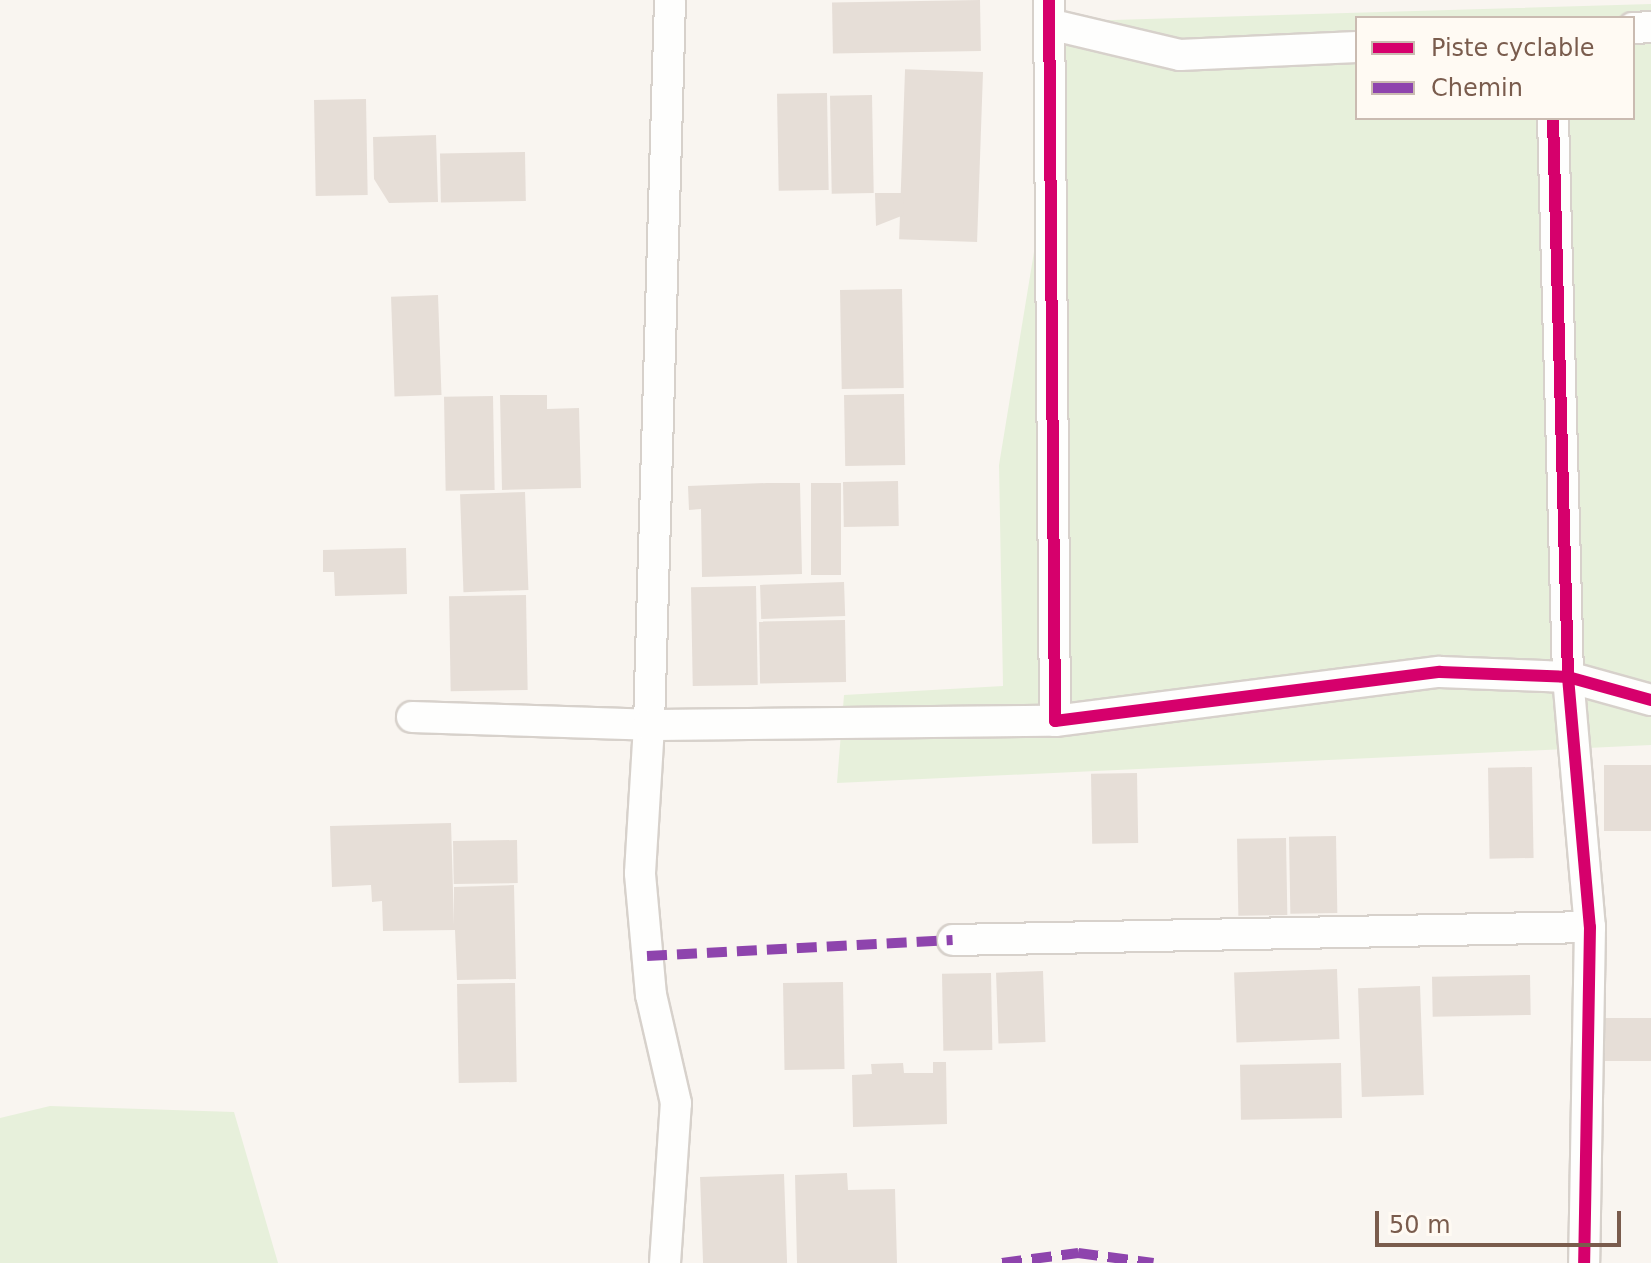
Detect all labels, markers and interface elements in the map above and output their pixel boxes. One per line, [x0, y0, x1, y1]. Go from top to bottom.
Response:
legend [1355, 16, 1635, 120]
text: Piste cyclable [1431, 34, 1595, 62]
text: Chemin [1431, 74, 1523, 102]
scale bar [1379, 1195, 1625, 1245]
text: 50 m [1389, 1211, 1451, 1239]

